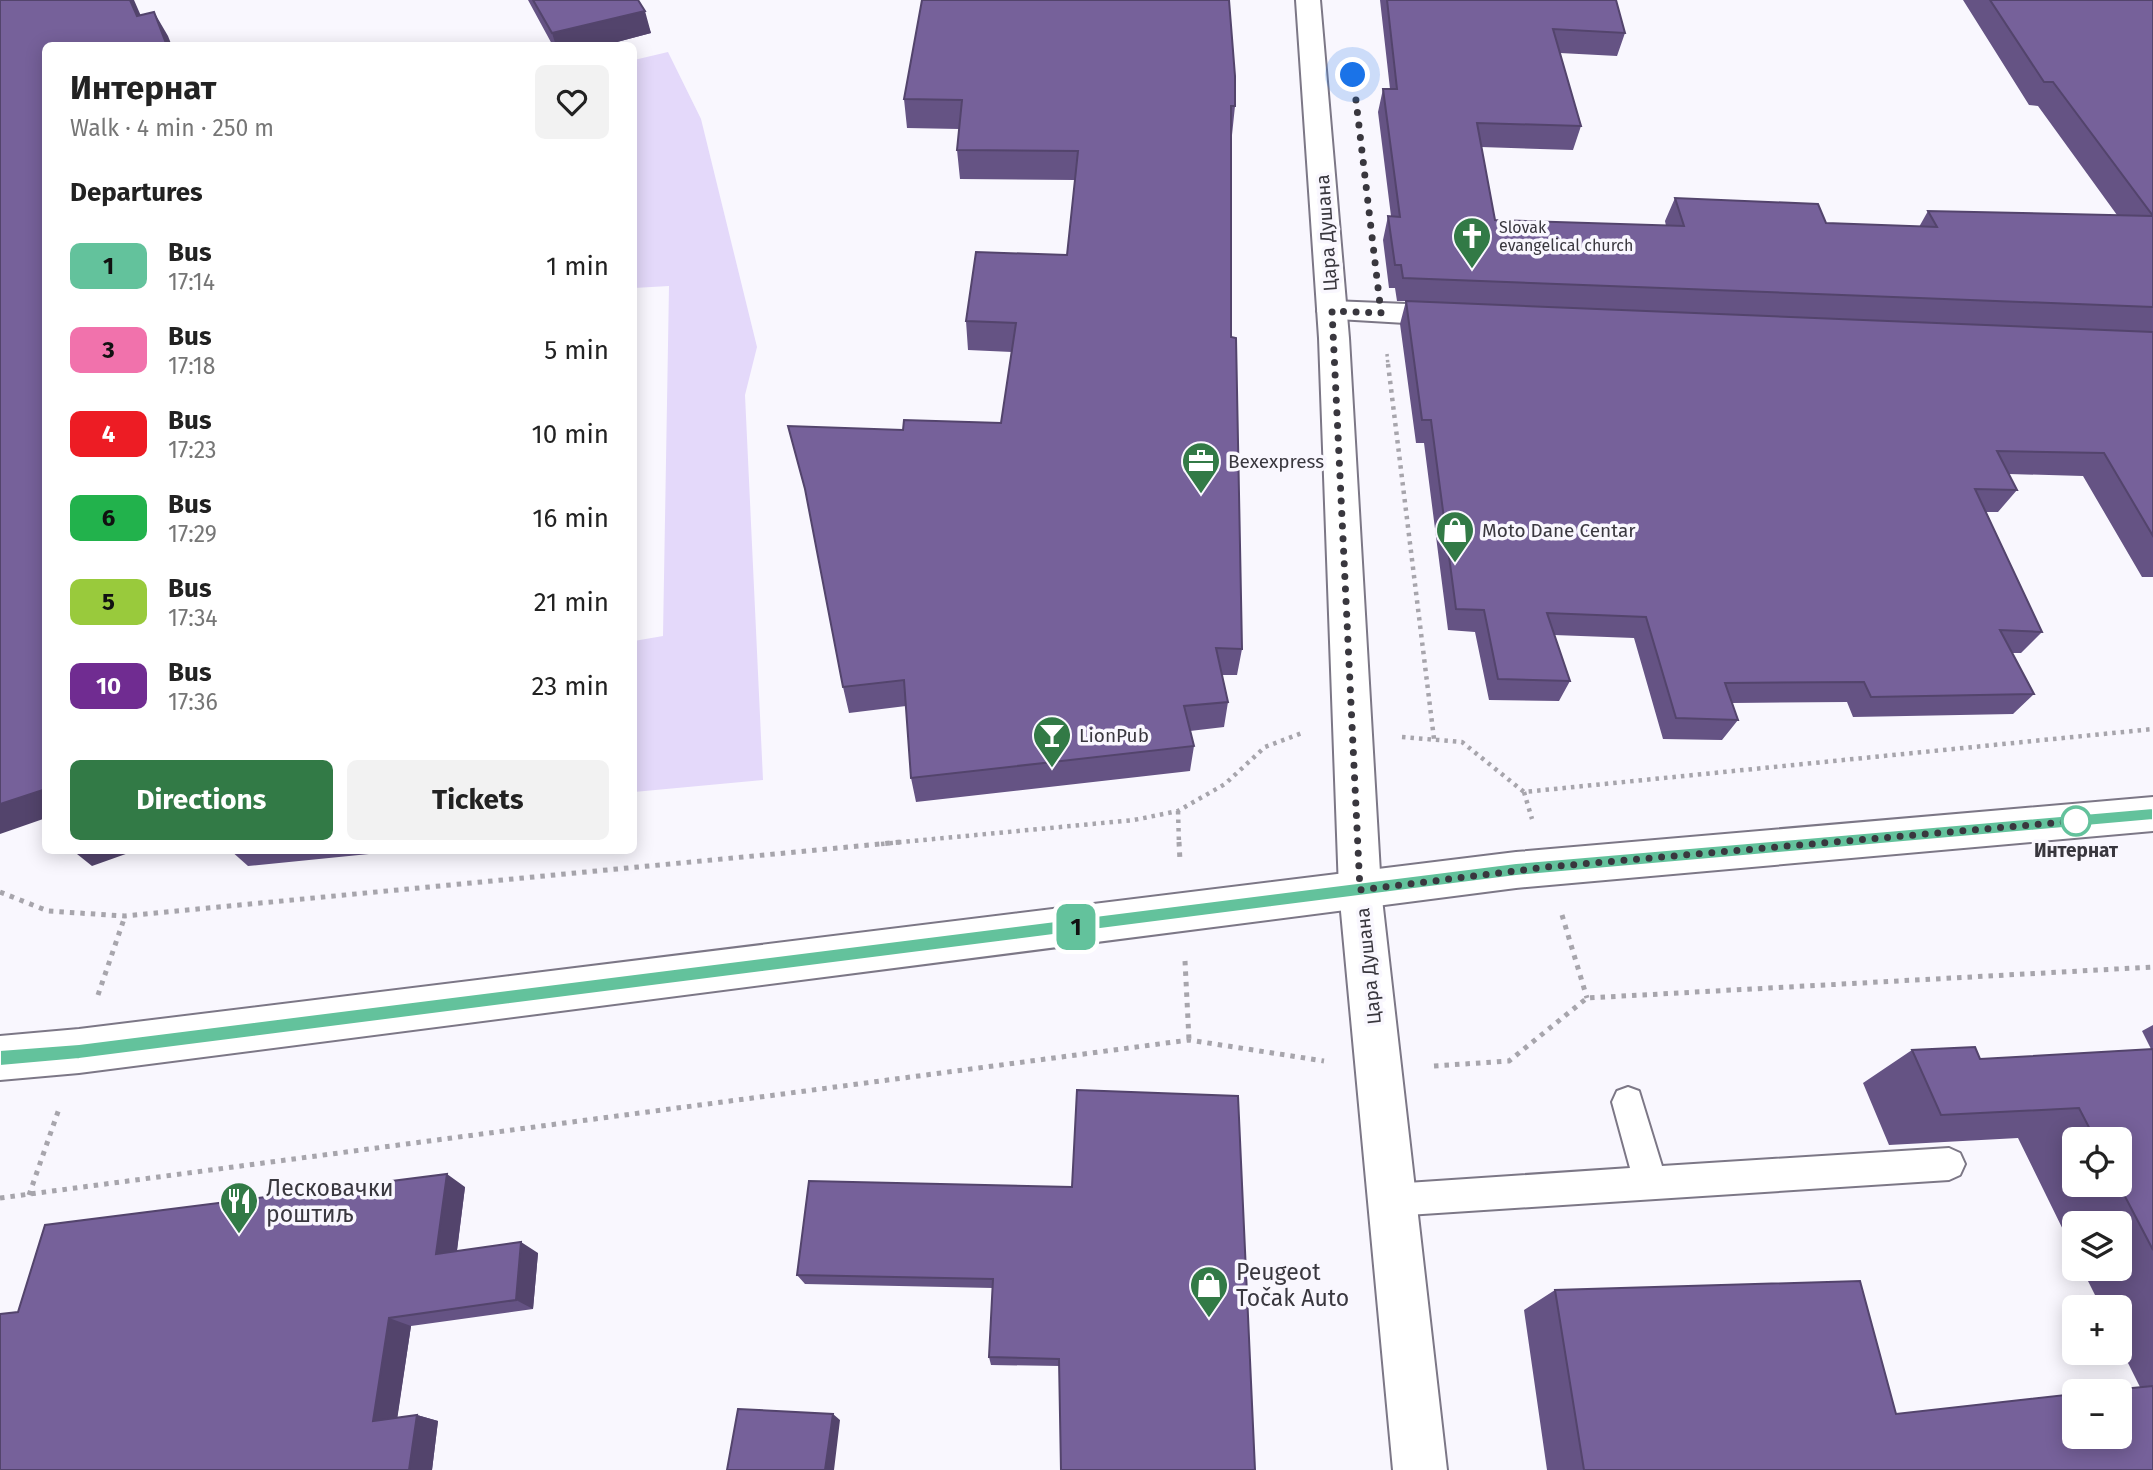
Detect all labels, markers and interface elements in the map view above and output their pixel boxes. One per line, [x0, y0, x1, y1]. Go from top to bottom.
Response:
your location [1335, 57, 1370, 92]
button: heart [535, 65, 609, 139]
text: Интернат [70, 68, 216, 108]
text: Walk · 4 min · 250 m [70, 114, 274, 142]
street label: Цара Душана [1311, 174, 1342, 292]
text: Departures [70, 177, 203, 208]
church icon: Slovak evangelical church [1451, 215, 1493, 270]
place label: Slovak evangelical church [1499, 218, 1633, 255]
text: Bus [168, 237, 211, 268]
text: 1 min [546, 251, 609, 282]
text: 1 [103, 252, 114, 280]
text: 17:14 [168, 268, 215, 296]
text: Bus [168, 321, 211, 352]
text: 5 min [544, 335, 609, 366]
text: 3 [102, 336, 115, 364]
text: 17:18 [168, 352, 215, 380]
text: Bus [168, 405, 211, 436]
text: 10 min [531, 419, 609, 450]
text: 4 [102, 420, 115, 448]
text: 17:23 [168, 436, 216, 464]
office icon: Bexexpress [1180, 440, 1222, 495]
place label: Bexexpress [1228, 450, 1324, 473]
text: Bus [168, 489, 211, 520]
text: 16 min [532, 503, 609, 534]
text: 6 [102, 504, 115, 532]
shop icon: Moto Dane Centar [1434, 509, 1476, 564]
place label: Moto Dane Centar [1482, 519, 1636, 542]
text: 17:29 [168, 520, 217, 548]
text: Bus [168, 573, 211, 604]
text: 21 min [534, 587, 609, 618]
text: 5 [102, 588, 115, 616]
text: 17:34 [168, 604, 218, 632]
text: Bus [168, 657, 211, 688]
text: 23 min [532, 671, 609, 702]
text: 10 [96, 672, 121, 700]
text: 17:36 [168, 688, 218, 716]
bar icon: LionPub [1031, 714, 1073, 769]
place label: LionPub [1079, 724, 1149, 747]
button: Directions [70, 760, 333, 840]
button: Tickets [347, 760, 609, 840]
marker: Интернат [2061, 806, 2091, 836]
place label: Интернат [2034, 839, 2119, 862]
line badge: 1 [1053, 904, 1099, 950]
street label: Цара Душана [1351, 906, 1386, 1026]
text: 1 [1070, 913, 1082, 941]
map controls [2062, 1127, 2132, 1449]
button: locate [2062, 1127, 2132, 1197]
place label: Лесковачки роштиљ [266, 1174, 394, 1228]
restaurant icon: Лесковачки роштиљ [218, 1180, 260, 1235]
button: layers [2062, 1211, 2132, 1281]
place label: Peugeot Točak Auto [1236, 1258, 1349, 1312]
shop icon: Peugeot Točak Auto [1188, 1264, 1230, 1319]
button: + [2062, 1295, 2132, 1365]
button: − [2062, 1379, 2132, 1449]

